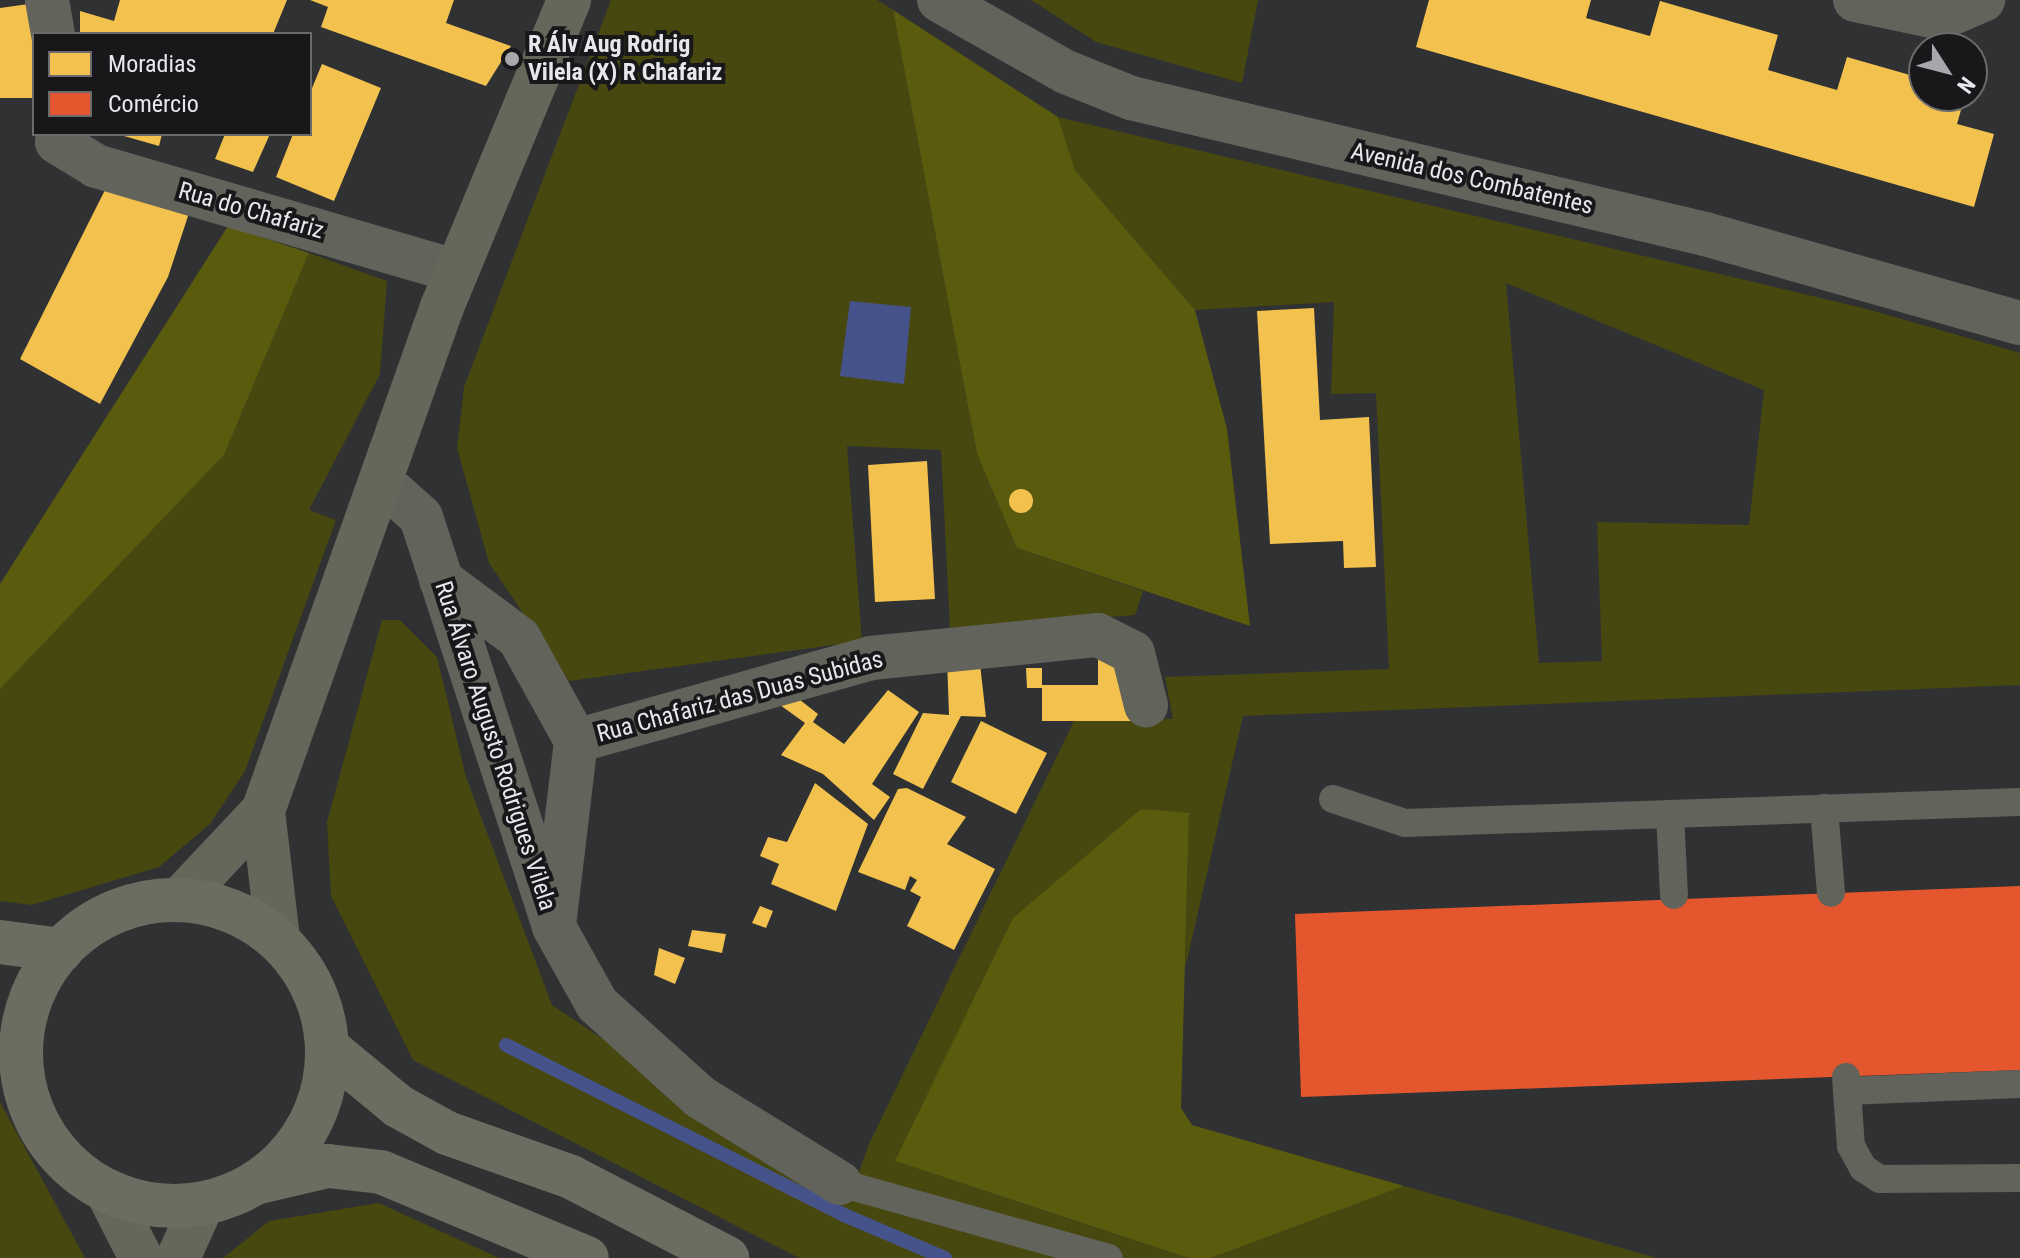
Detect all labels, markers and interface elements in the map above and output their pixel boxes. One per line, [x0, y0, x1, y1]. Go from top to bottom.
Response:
place label: R Álv Aug Rodrig Vilela (X) R Chafariz [528, 31, 722, 87]
legend [32, 32, 312, 136]
north arrow [1908, 32, 1988, 112]
text: Moradias [108, 50, 196, 78]
marker: R Álv Aug Rodrig Vilela (X) R Chafariz [503, 50, 521, 68]
text: N [1952, 72, 1980, 98]
text: Comércio [108, 90, 199, 118]
street label: Avenida dos Combatentes [1348, 137, 1596, 221]
street label: Rua do Chafariz [175, 176, 327, 246]
street label: Rua Álvaro Augusto Rodrigues Vilela [428, 578, 562, 914]
street label: Rua Chafariz das Duas Subidas [594, 645, 886, 749]

